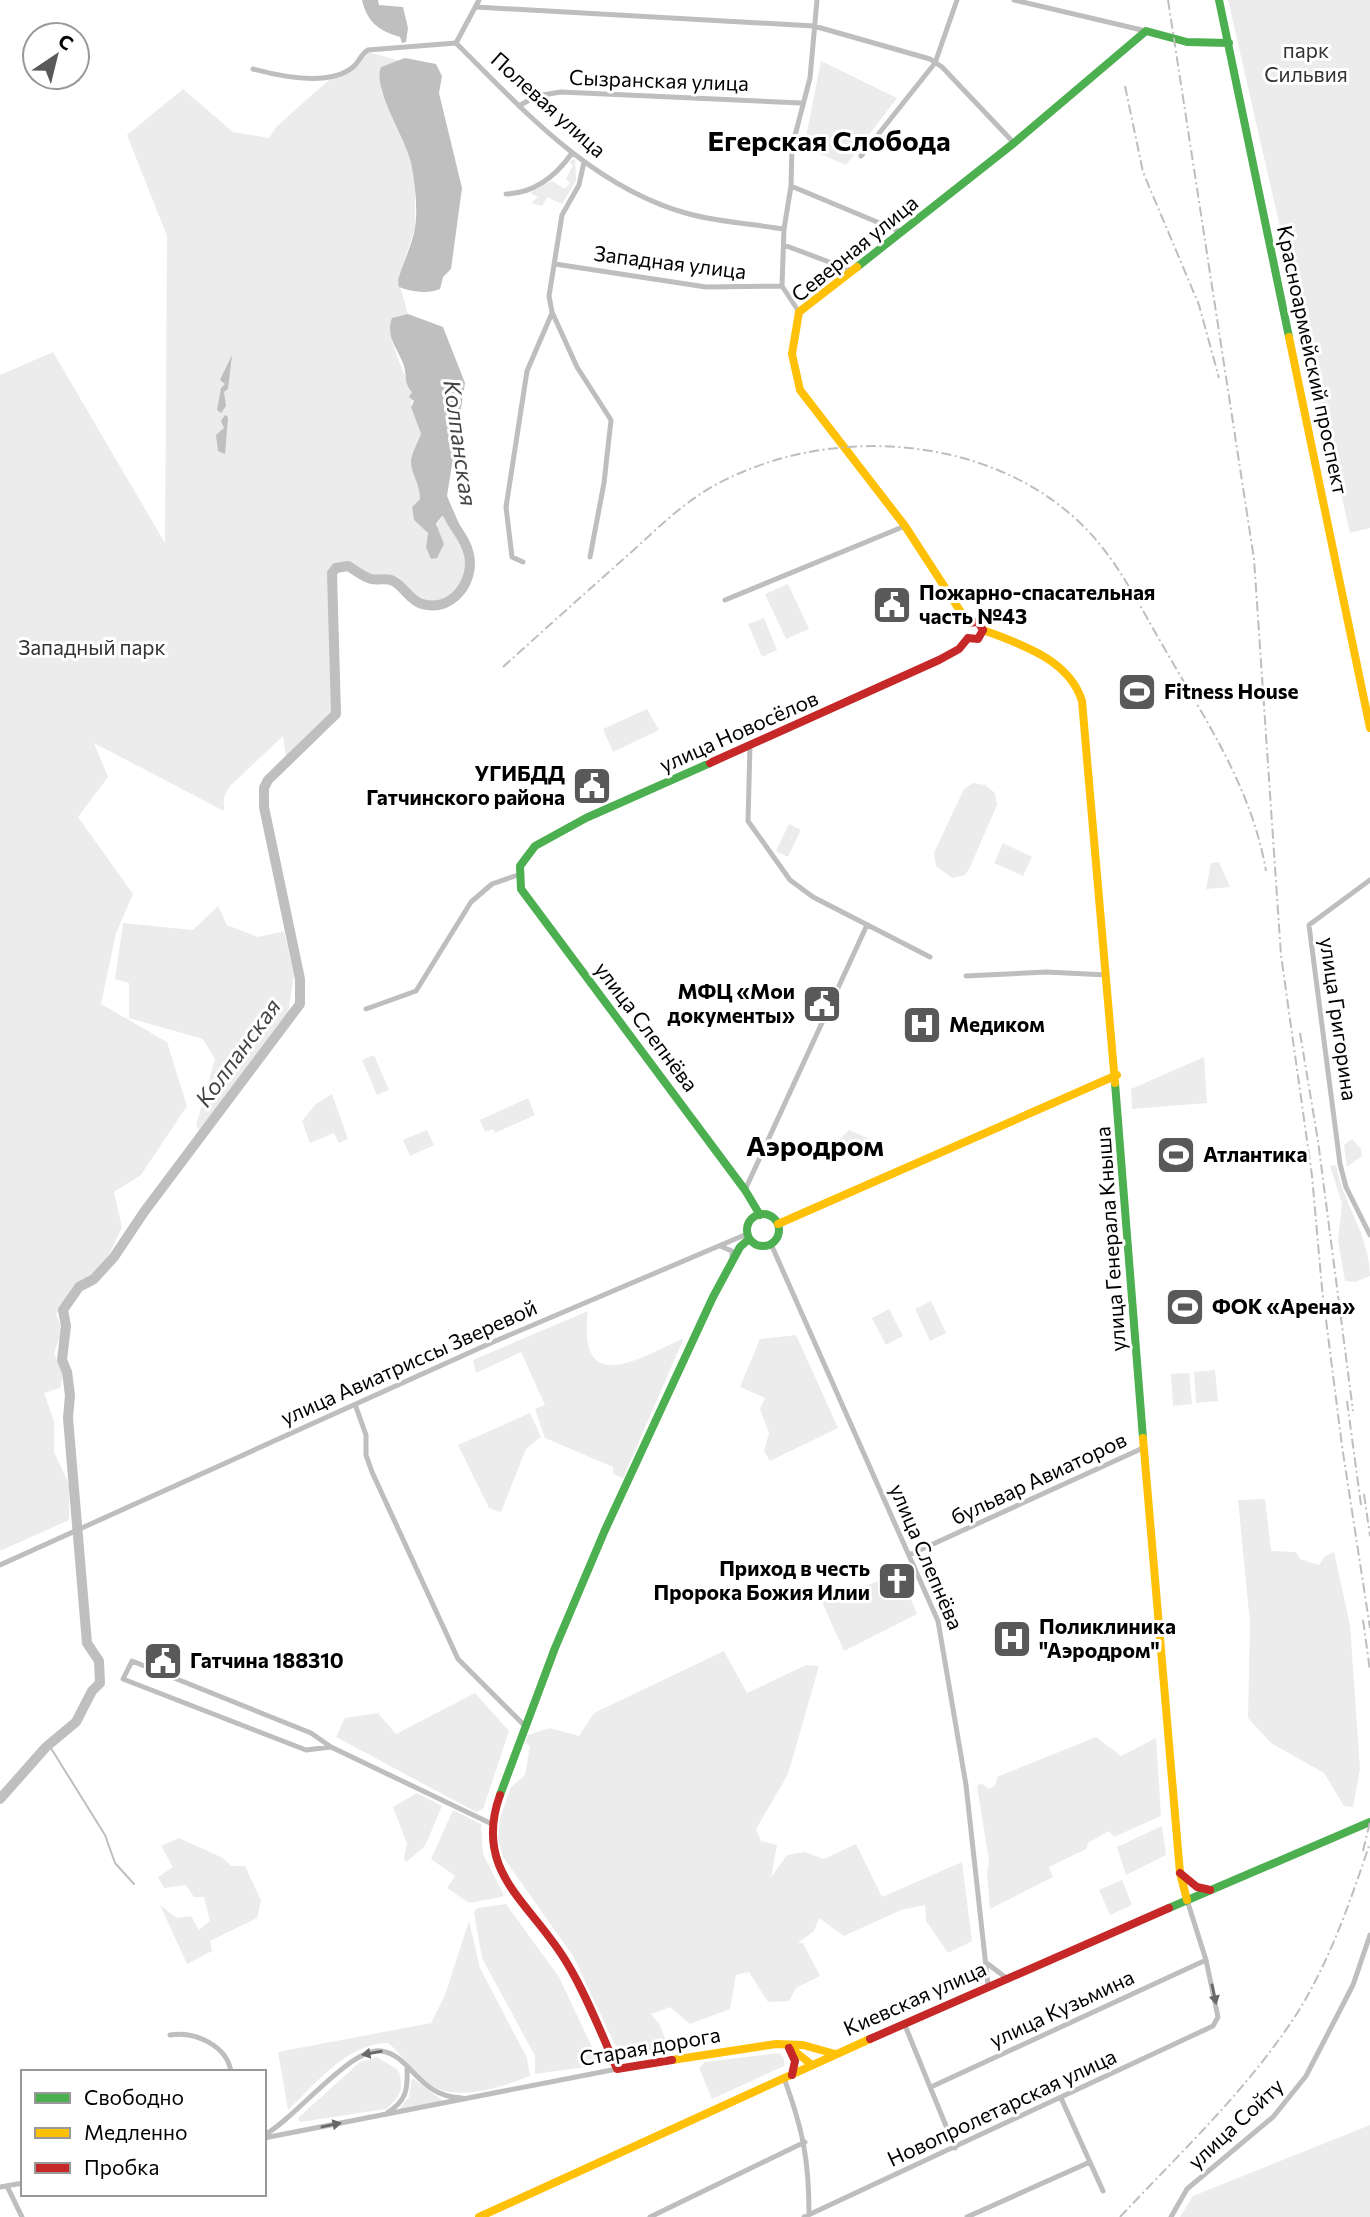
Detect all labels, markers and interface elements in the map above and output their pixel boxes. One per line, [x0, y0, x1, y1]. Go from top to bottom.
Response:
north arrow [21, 21, 91, 91]
text: С [54, 29, 78, 55]
park label: парк Сильвия [1264, 37, 1348, 86]
street label: Полевая улица [486, 46, 612, 162]
street label: Сызранская улица [569, 64, 749, 95]
district label: Егерская Слобода [708, 123, 951, 157]
street label: Северная улица [786, 189, 922, 306]
street label: Красноармейский проспект [1273, 223, 1354, 497]
street label: Западная улица [593, 240, 748, 283]
water label: Колпанская [438, 378, 484, 508]
place label: Пожарно-спасательная часть №43 [919, 579, 1155, 628]
public building icon: Пожарно-спасательная часть №43 [871, 584, 913, 626]
park label: Западный парк [18, 634, 166, 659]
sports icon: Fitness House [1116, 671, 1158, 713]
place label: Fitness House [1164, 678, 1299, 703]
street label: улица Новосёлов [655, 684, 821, 777]
place label: УГИБДД Гатчинского района [366, 760, 565, 809]
public building icon: УГИБДД Гатчинского района [571, 765, 613, 807]
street label: улица Григорина [1316, 936, 1363, 1102]
street label: улица Слепнёва [590, 956, 704, 1096]
place label: МФЦ «Мои документы» [668, 978, 795, 1027]
public building icon: МФЦ «Мои документы» [801, 983, 843, 1025]
water label: Колпанская [189, 993, 286, 1112]
hospital icon: Медиком [901, 1004, 943, 1046]
place label: Медиком [949, 1011, 1045, 1036]
street label: улица Генерала Кныша [1089, 1126, 1130, 1353]
district label: Аэродром [746, 1128, 884, 1162]
sports icon: Атлантика [1155, 1134, 1197, 1176]
place label: Атлантика [1203, 1141, 1308, 1166]
sports icon: ФОК «Арена» [1164, 1286, 1206, 1328]
place label: ФОК «Арена» [1212, 1293, 1356, 1318]
street label: улица Авиатриссы Зверевой [277, 1294, 540, 1429]
street label: бульвар Авиаторов [947, 1426, 1130, 1529]
street label: улица Слепнёва [885, 1480, 969, 1633]
place label: Приход в честь Пророка Божия Илии [654, 1555, 870, 1604]
church icon: Приход в честь Пророка Божия Илии [876, 1560, 918, 1602]
place label: Поликлиника "Аэродром" [1039, 1613, 1176, 1662]
hospital icon: Поликлиника "Аэродром" [991, 1618, 1033, 1660]
public building icon: Гатчина 188310 [142, 1640, 184, 1682]
place label: Гатчина 188310 [190, 1647, 344, 1672]
street label: Киевская улица [839, 1955, 990, 2040]
street label: улица Кузьмина [985, 1963, 1138, 2052]
one-way arrow [1208, 1983, 1219, 2005]
street label: Старая дорога [577, 2021, 722, 2070]
street label: Новопролетарская улица [883, 2043, 1120, 2171]
one-way arrow [361, 2048, 383, 2059]
legend [21, 2070, 266, 2196]
street label: улица Сойту [1182, 2072, 1288, 2173]
text: Свободно [84, 2084, 184, 2109]
text: Медленно [84, 2119, 188, 2144]
one-way arrow [320, 2120, 342, 2131]
text: Пробка [84, 2154, 159, 2179]

